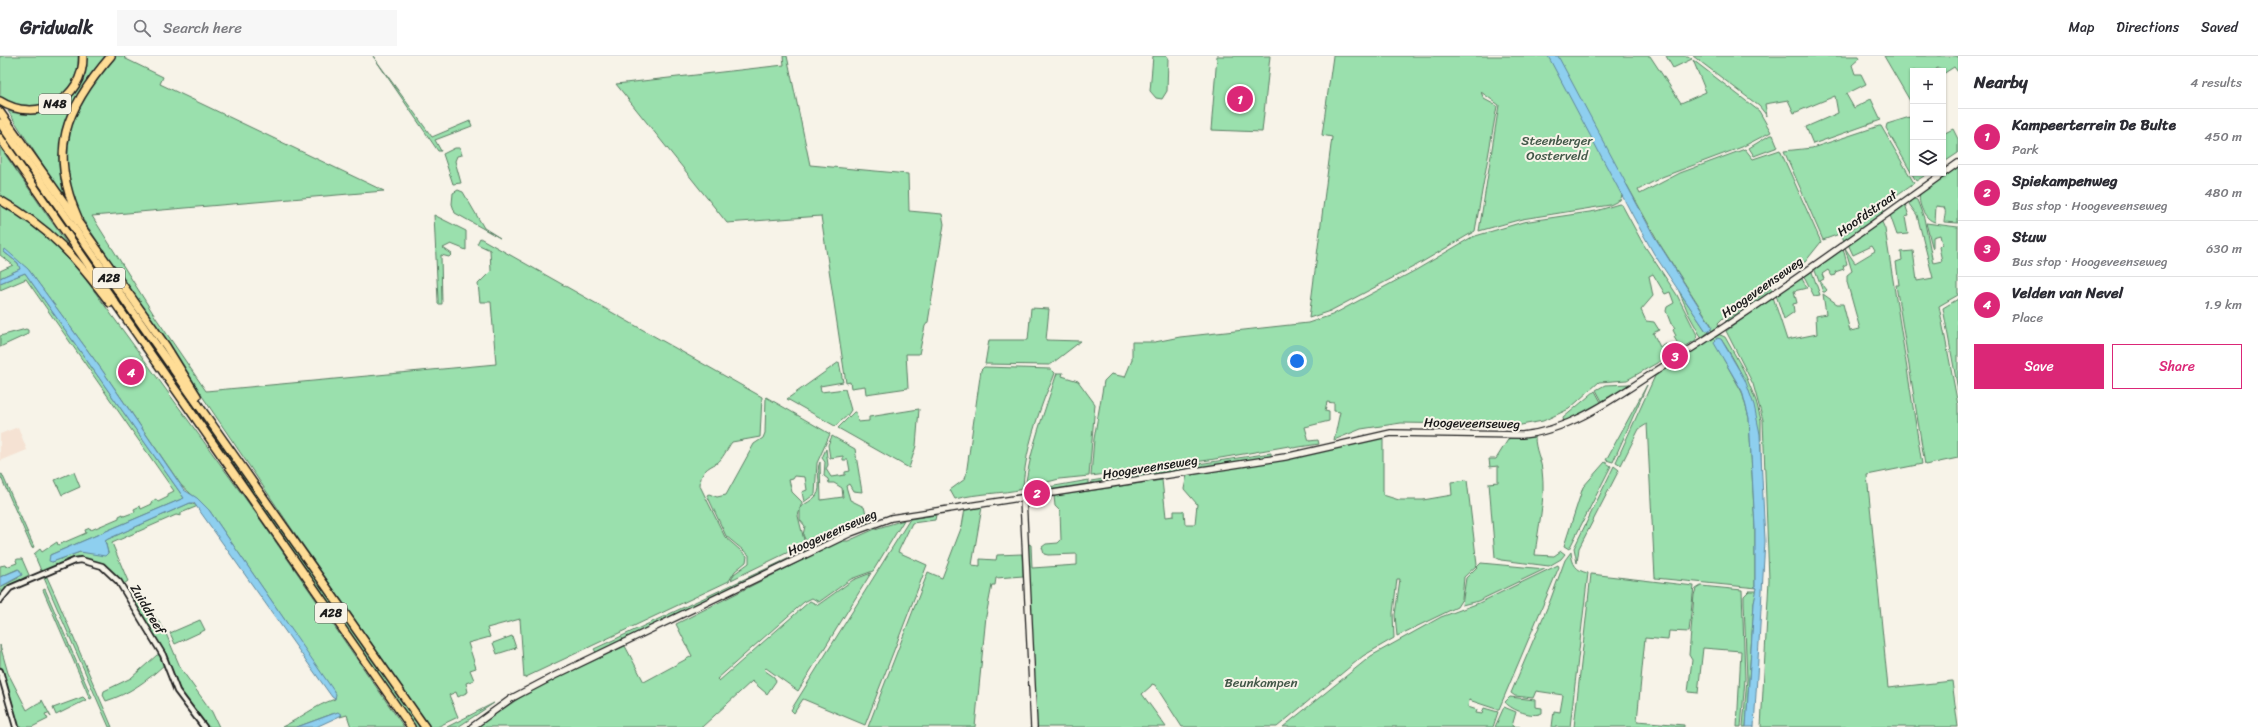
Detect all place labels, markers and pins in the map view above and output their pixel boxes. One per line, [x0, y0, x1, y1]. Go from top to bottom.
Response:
pin: 1 [1227, 84, 1253, 114]
pin: 3 [1662, 341, 1688, 371]
pin: 4 [118, 357, 144, 387]
pin: 2 [1024, 478, 1050, 508]

